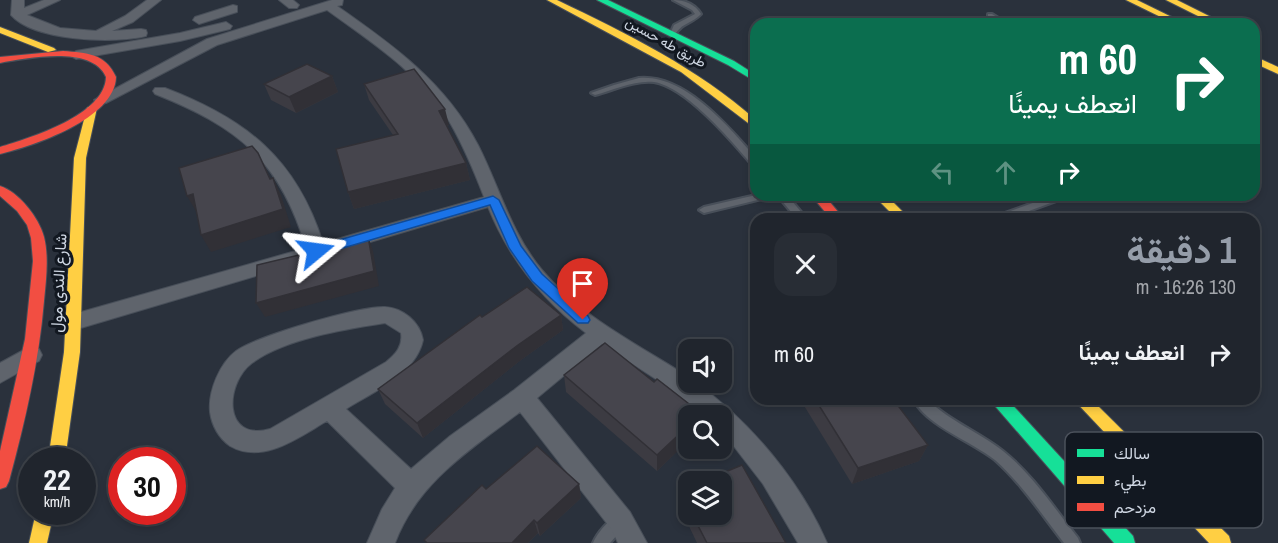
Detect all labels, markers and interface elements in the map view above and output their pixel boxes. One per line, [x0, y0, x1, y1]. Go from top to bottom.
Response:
street label: طريق طه حسين [623, 12, 709, 72]
text: 60 m [1058, 31, 1137, 87]
icon: right [1158, 42, 1236, 120]
text: انعطف يمينًا [1008, 85, 1137, 121]
icon: left [926, 156, 959, 189]
icon: ahead [989, 156, 1022, 189]
icon: right [1052, 156, 1085, 189]
position arrow [284, 219, 348, 283]
text: 1 دقيقة [1126, 226, 1236, 274]
street label: شارع الندى مول [44, 233, 73, 333]
button: close [774, 233, 837, 296]
pin [557, 258, 608, 320]
icon: arrive [566, 267, 599, 300]
text: 130 m · 16:26 [1136, 273, 1236, 300]
text: انعطف يمينًا [1079, 337, 1185, 367]
icon: right [1203, 338, 1236, 371]
map controls [678, 339, 732, 525]
button: sound [678, 339, 732, 393]
text: 60 m [774, 339, 814, 369]
button: search [678, 405, 732, 459]
legend [1065, 432, 1263, 528]
text: سالك [1114, 442, 1150, 464]
speed limit sign: 30 [108, 447, 186, 525]
text: 22 [43, 459, 71, 499]
text: بطيء [1114, 469, 1146, 494]
button: layers [678, 471, 732, 525]
text: km/h [44, 491, 70, 512]
text: مزدحم [1114, 496, 1156, 518]

